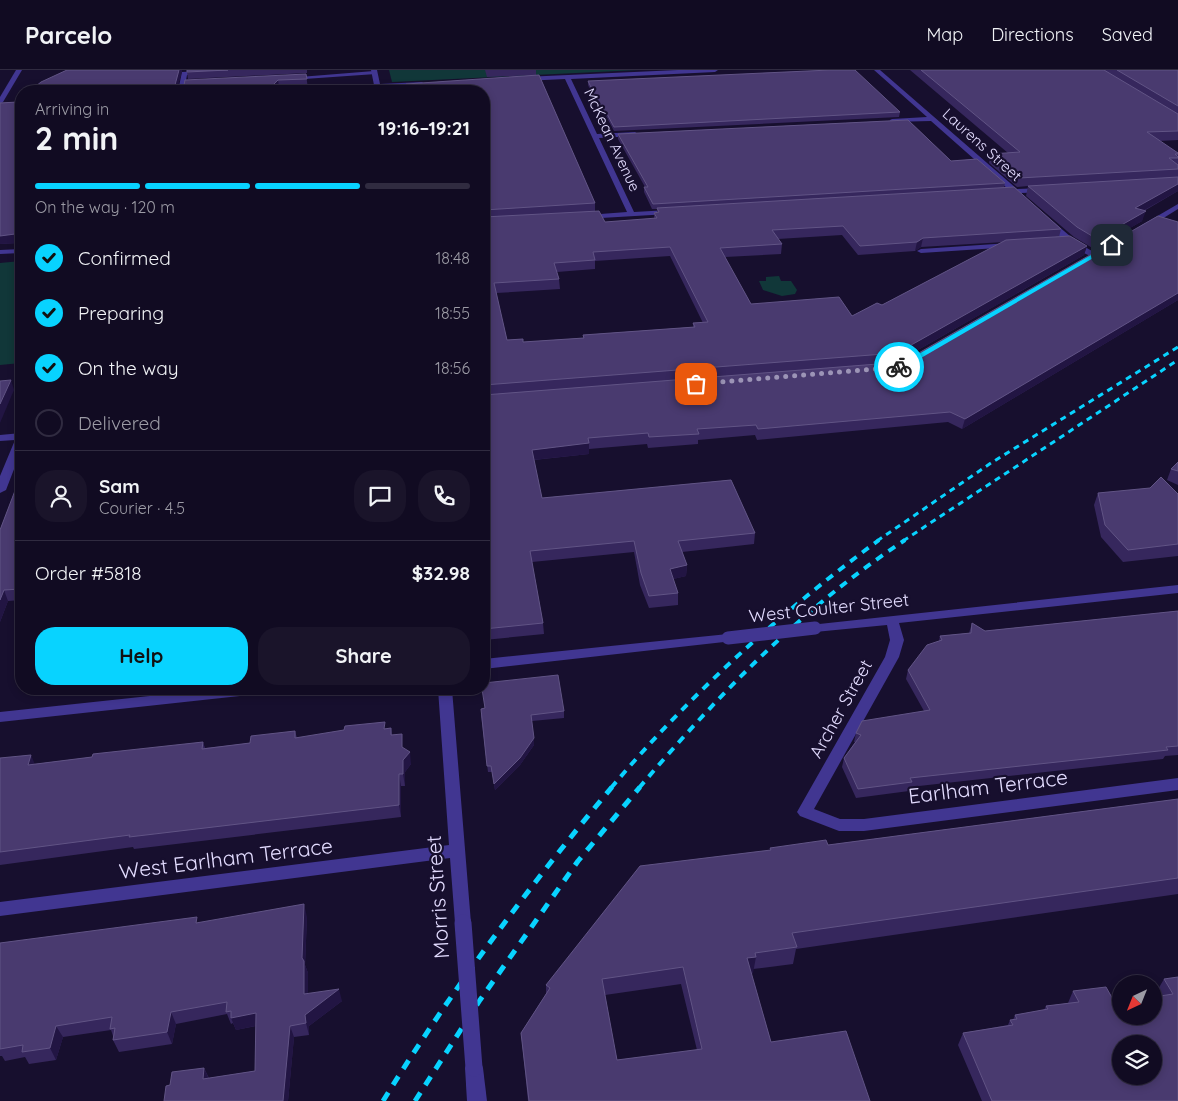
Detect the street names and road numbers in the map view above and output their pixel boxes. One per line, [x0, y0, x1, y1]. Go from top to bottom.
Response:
street label: McKean Avenue [580, 85, 645, 194]
street label: Laurens Street [939, 104, 1026, 185]
street label: West Coulter Street [748, 588, 910, 627]
street label: Archer Street [804, 656, 877, 762]
street label: Earlham Terrace [907, 763, 1069, 809]
street label: West Earlham Terrace [118, 832, 334, 884]
street label: Morris Street [420, 834, 454, 960]

